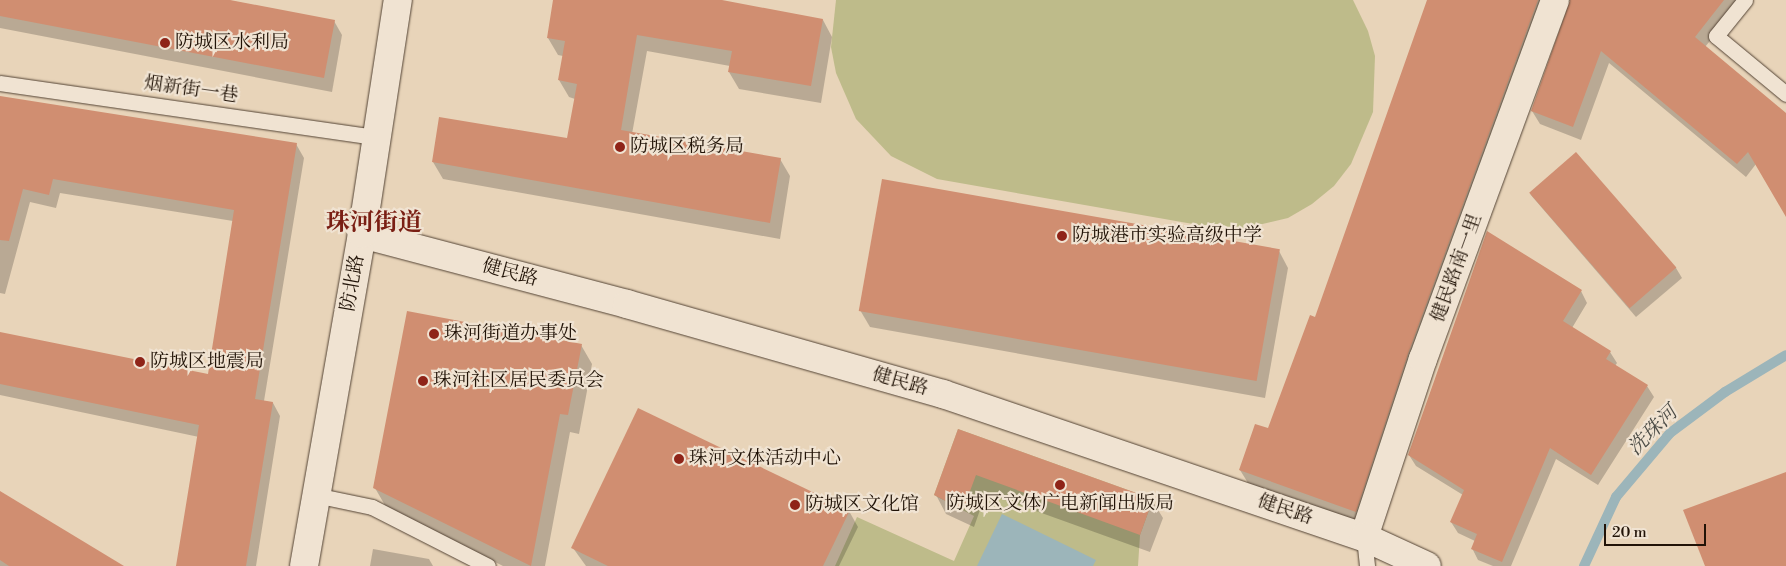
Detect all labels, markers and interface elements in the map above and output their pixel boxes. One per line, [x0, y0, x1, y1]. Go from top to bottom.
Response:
place label: 防城区水利局 [175, 32, 289, 54]
marker: 防城区水利局 [159, 37, 171, 49]
street label: 烟新街一巷 [142, 72, 240, 108]
place label: 防城区税务局 [630, 136, 744, 158]
marker: 防城区税务局 [614, 141, 626, 153]
district label: 珠河街道 [326, 210, 422, 238]
street label: 健民路南一里 [1427, 211, 1487, 325]
place label: 防城港市实验高级中学 [1072, 225, 1262, 247]
marker: 防城港市实验高级中学 [1056, 230, 1068, 242]
street label: 防北路 [337, 253, 369, 313]
street label: 健民路 [480, 255, 540, 291]
place label: 珠河街道办事处 [444, 323, 577, 345]
marker: 珠河街道办事处 [428, 328, 440, 340]
place label: 防城区地震局 [150, 351, 264, 373]
marker: 防城区地震局 [134, 356, 146, 368]
street label: 健民路 [869, 363, 931, 401]
place label: 珠河社区居民委员会 [433, 370, 604, 392]
marker: 珠河社区居民委员会 [417, 375, 429, 387]
water label: 洗珠河 [1623, 401, 1683, 461]
place label: 珠河文体活动中心 [689, 448, 841, 470]
marker: 珠河文体活动中心 [673, 453, 685, 465]
marker: 防城区文体广电新闻出版局 [1054, 479, 1066, 491]
street label: 健民路 [1254, 490, 1316, 530]
place label: 防城区文体广电新闻出版局 [946, 493, 1174, 515]
place label: 防城区文化馆 [805, 494, 919, 516]
marker: 防城区文化馆 [789, 499, 801, 511]
scale bar [1606, 514, 1708, 546]
text: 20 m [1612, 523, 1647, 542]

